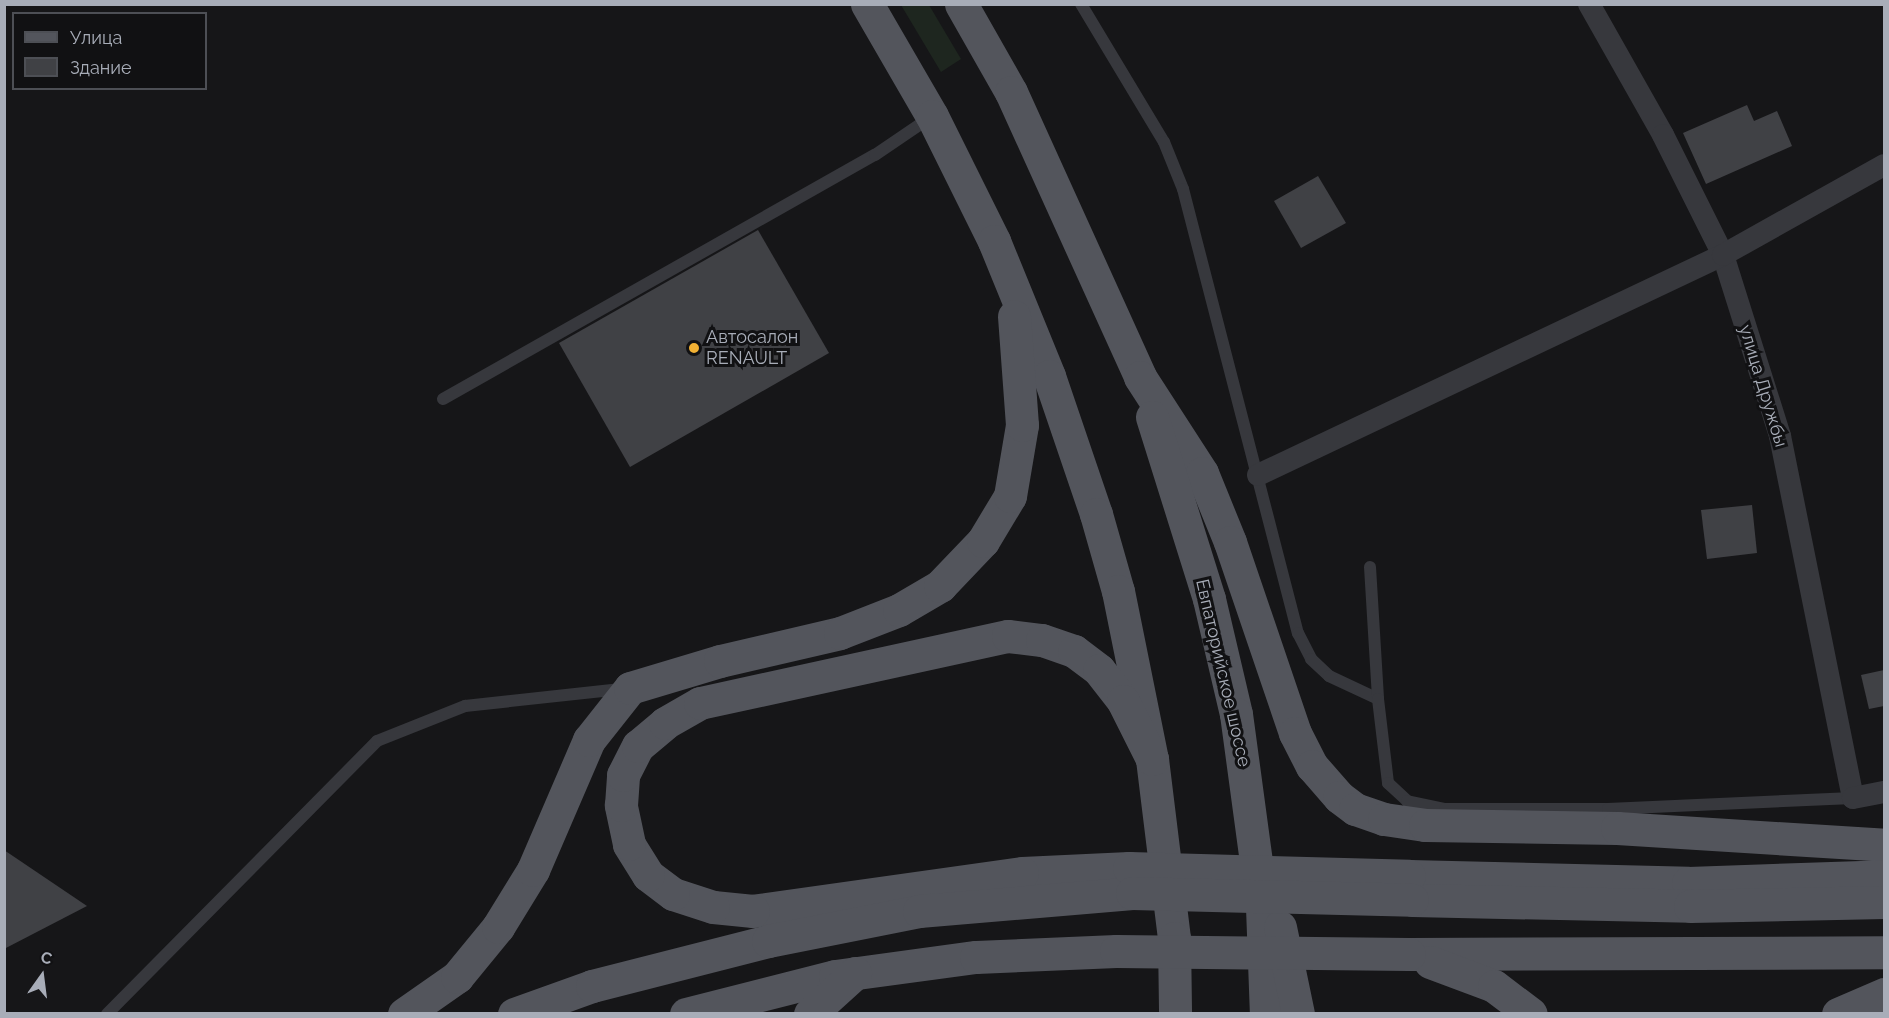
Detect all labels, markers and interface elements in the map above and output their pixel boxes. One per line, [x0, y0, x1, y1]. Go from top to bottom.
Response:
legend [12, 12, 207, 90]
text: Улица [70, 27, 122, 48]
text: Здание [70, 57, 132, 78]
street label: улица Дружбы [1734, 322, 1792, 450]
place label: Aвтосалон RENAULT [706, 327, 798, 370]
marker: Aвтосалон RENAULT [687, 341, 701, 355]
street label: Евпаторийское шоссе [1191, 577, 1255, 769]
north arrow [12, 946, 72, 1006]
text: С [39, 948, 54, 969]

